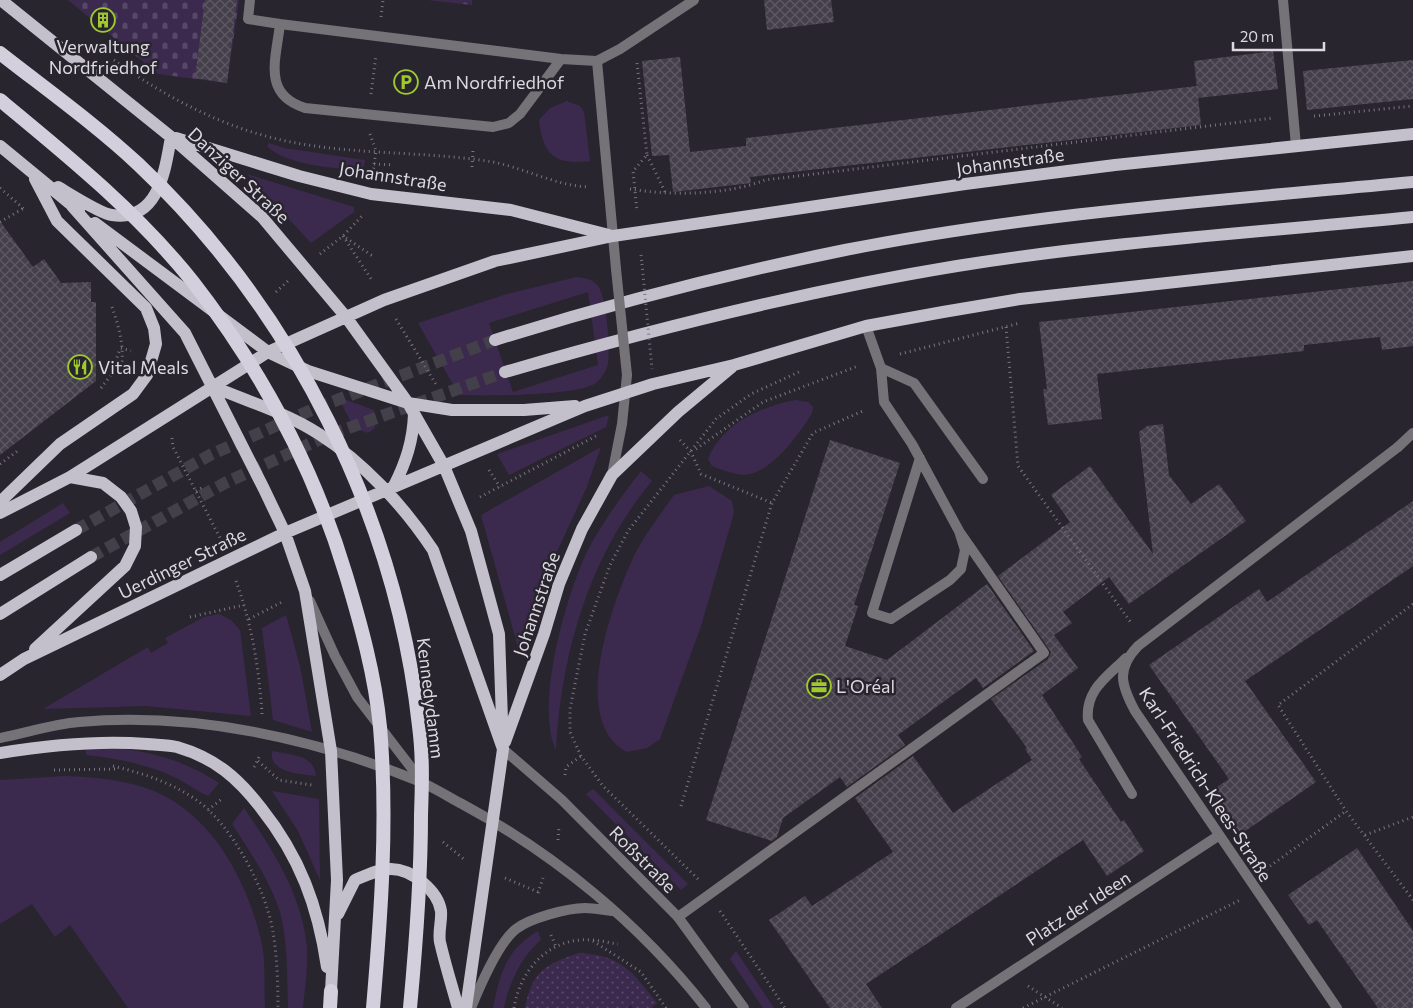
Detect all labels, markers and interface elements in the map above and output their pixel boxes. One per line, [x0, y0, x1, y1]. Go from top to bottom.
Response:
building icon: Verwaltung Nordfriedhof [90, 7, 116, 33]
scale bar [1233, 20, 1324, 52]
text: 20 m [1240, 27, 1274, 45]
place label: Verwaltung Nordfriedhof [49, 35, 158, 78]
parking icon: Am Nordfriedhof [393, 69, 419, 95]
place label: Am Nordfriedhof [424, 71, 565, 93]
street label: Danziger Straße [184, 122, 294, 228]
street label: Johannstraße [955, 143, 1065, 179]
street label: Johannstraße [338, 157, 448, 195]
restaurant icon: Vital Meals [67, 354, 93, 380]
place label: Vital Meals [98, 356, 189, 378]
street label: Uerdinger Straße [115, 523, 249, 603]
street label: Johannstraße [508, 549, 564, 659]
street label: Kennedydamm [413, 636, 449, 760]
office icon: L'Oréal [806, 673, 832, 699]
place label: L'Oréal [836, 675, 895, 697]
street label: Karl-Friedrich-Klees-Straße [1135, 683, 1277, 885]
street label: Roßstraße [605, 821, 681, 897]
street label: Platz der Ideen [1022, 866, 1134, 950]

